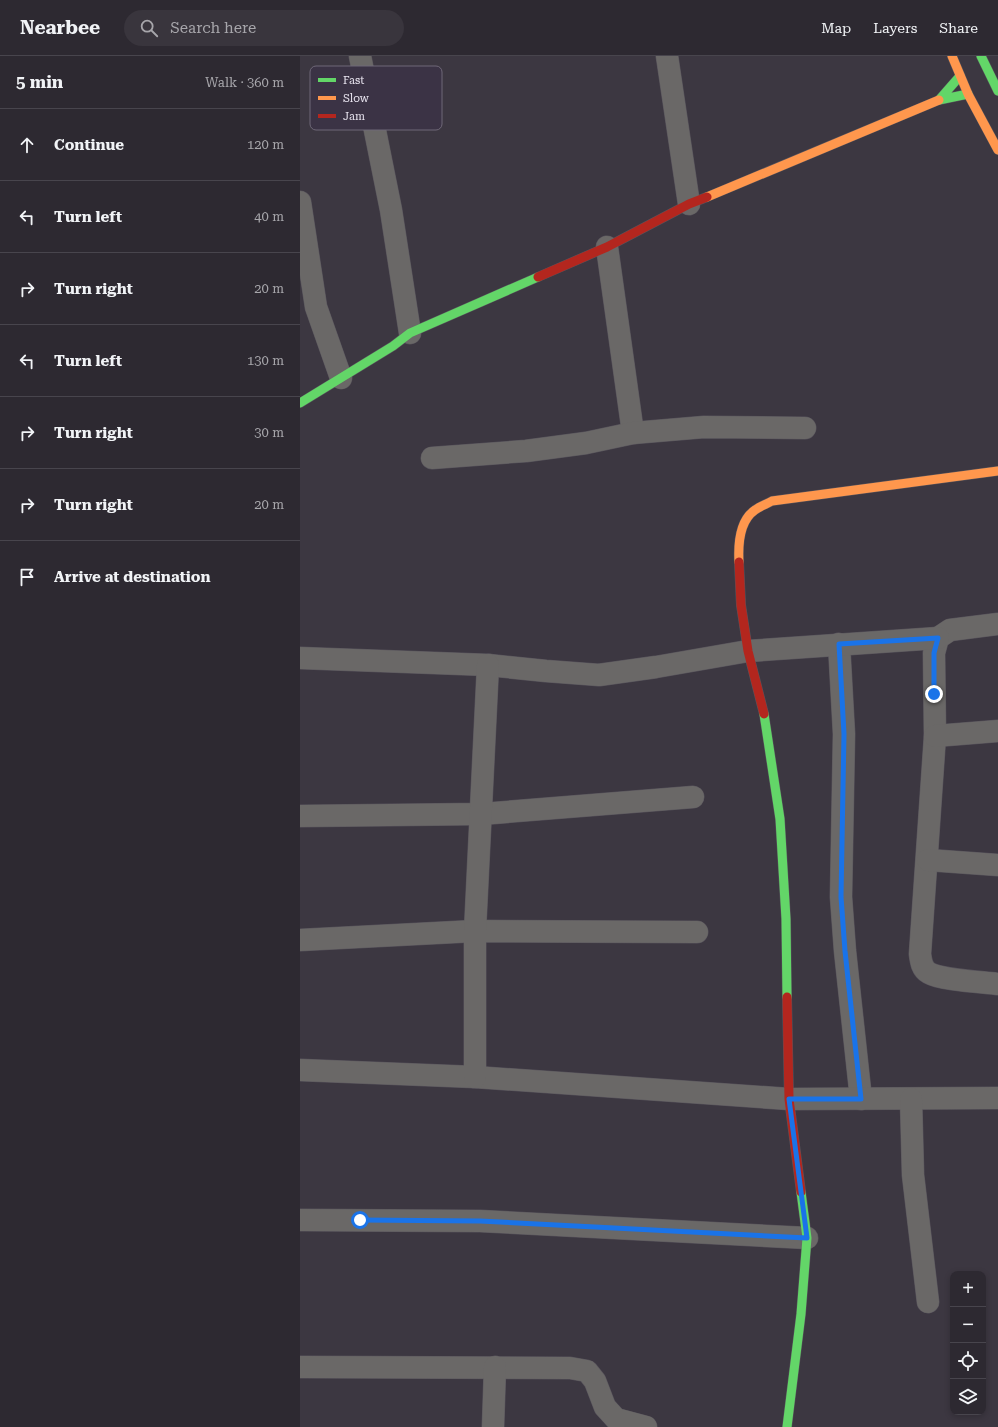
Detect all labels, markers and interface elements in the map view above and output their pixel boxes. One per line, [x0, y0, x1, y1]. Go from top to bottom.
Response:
search box [124, 10, 404, 46]
text: Nearbee [20, 16, 100, 39]
icon: search [138, 17, 160, 39]
text: Search here [170, 19, 256, 37]
text: Map [821, 20, 851, 36]
text: Layers [873, 20, 917, 36]
text: Share [939, 20, 978, 36]
legend [310, 66, 442, 130]
text: 5 min [16, 72, 63, 92]
text: Fast [343, 74, 364, 87]
text: Walk · 360 m [205, 75, 284, 90]
text: Slow [343, 92, 370, 105]
text: Jam [343, 110, 365, 123]
icon: ahead [16, 134, 38, 156]
text: Continue [54, 136, 124, 154]
text: 120 m [247, 137, 284, 152]
icon: left [16, 206, 38, 228]
text: Turn left [54, 208, 122, 226]
text: 40 m [254, 209, 284, 224]
icon: right [16, 278, 38, 300]
text: Turn right [54, 280, 133, 298]
text: 20 m [254, 281, 284, 296]
icon: left [16, 350, 38, 372]
text: Turn left [54, 352, 122, 370]
text: 130 m [247, 353, 284, 368]
icon: right [16, 422, 38, 444]
text: Turn right [54, 424, 133, 442]
text: 30 m [254, 425, 284, 440]
icon: right [16, 494, 38, 516]
text: Turn right [54, 496, 133, 514]
text: 20 m [254, 497, 284, 512]
icon: arrive [16, 566, 38, 588]
text: Arrive at destination [54, 568, 210, 586]
route end [925, 685, 943, 703]
route start [351, 1211, 369, 1229]
map controls [950, 1271, 986, 1415]
button: + [950, 1271, 986, 1307]
button: − [950, 1307, 986, 1343]
button: locate [950, 1343, 986, 1379]
button: layers [950, 1379, 986, 1415]

